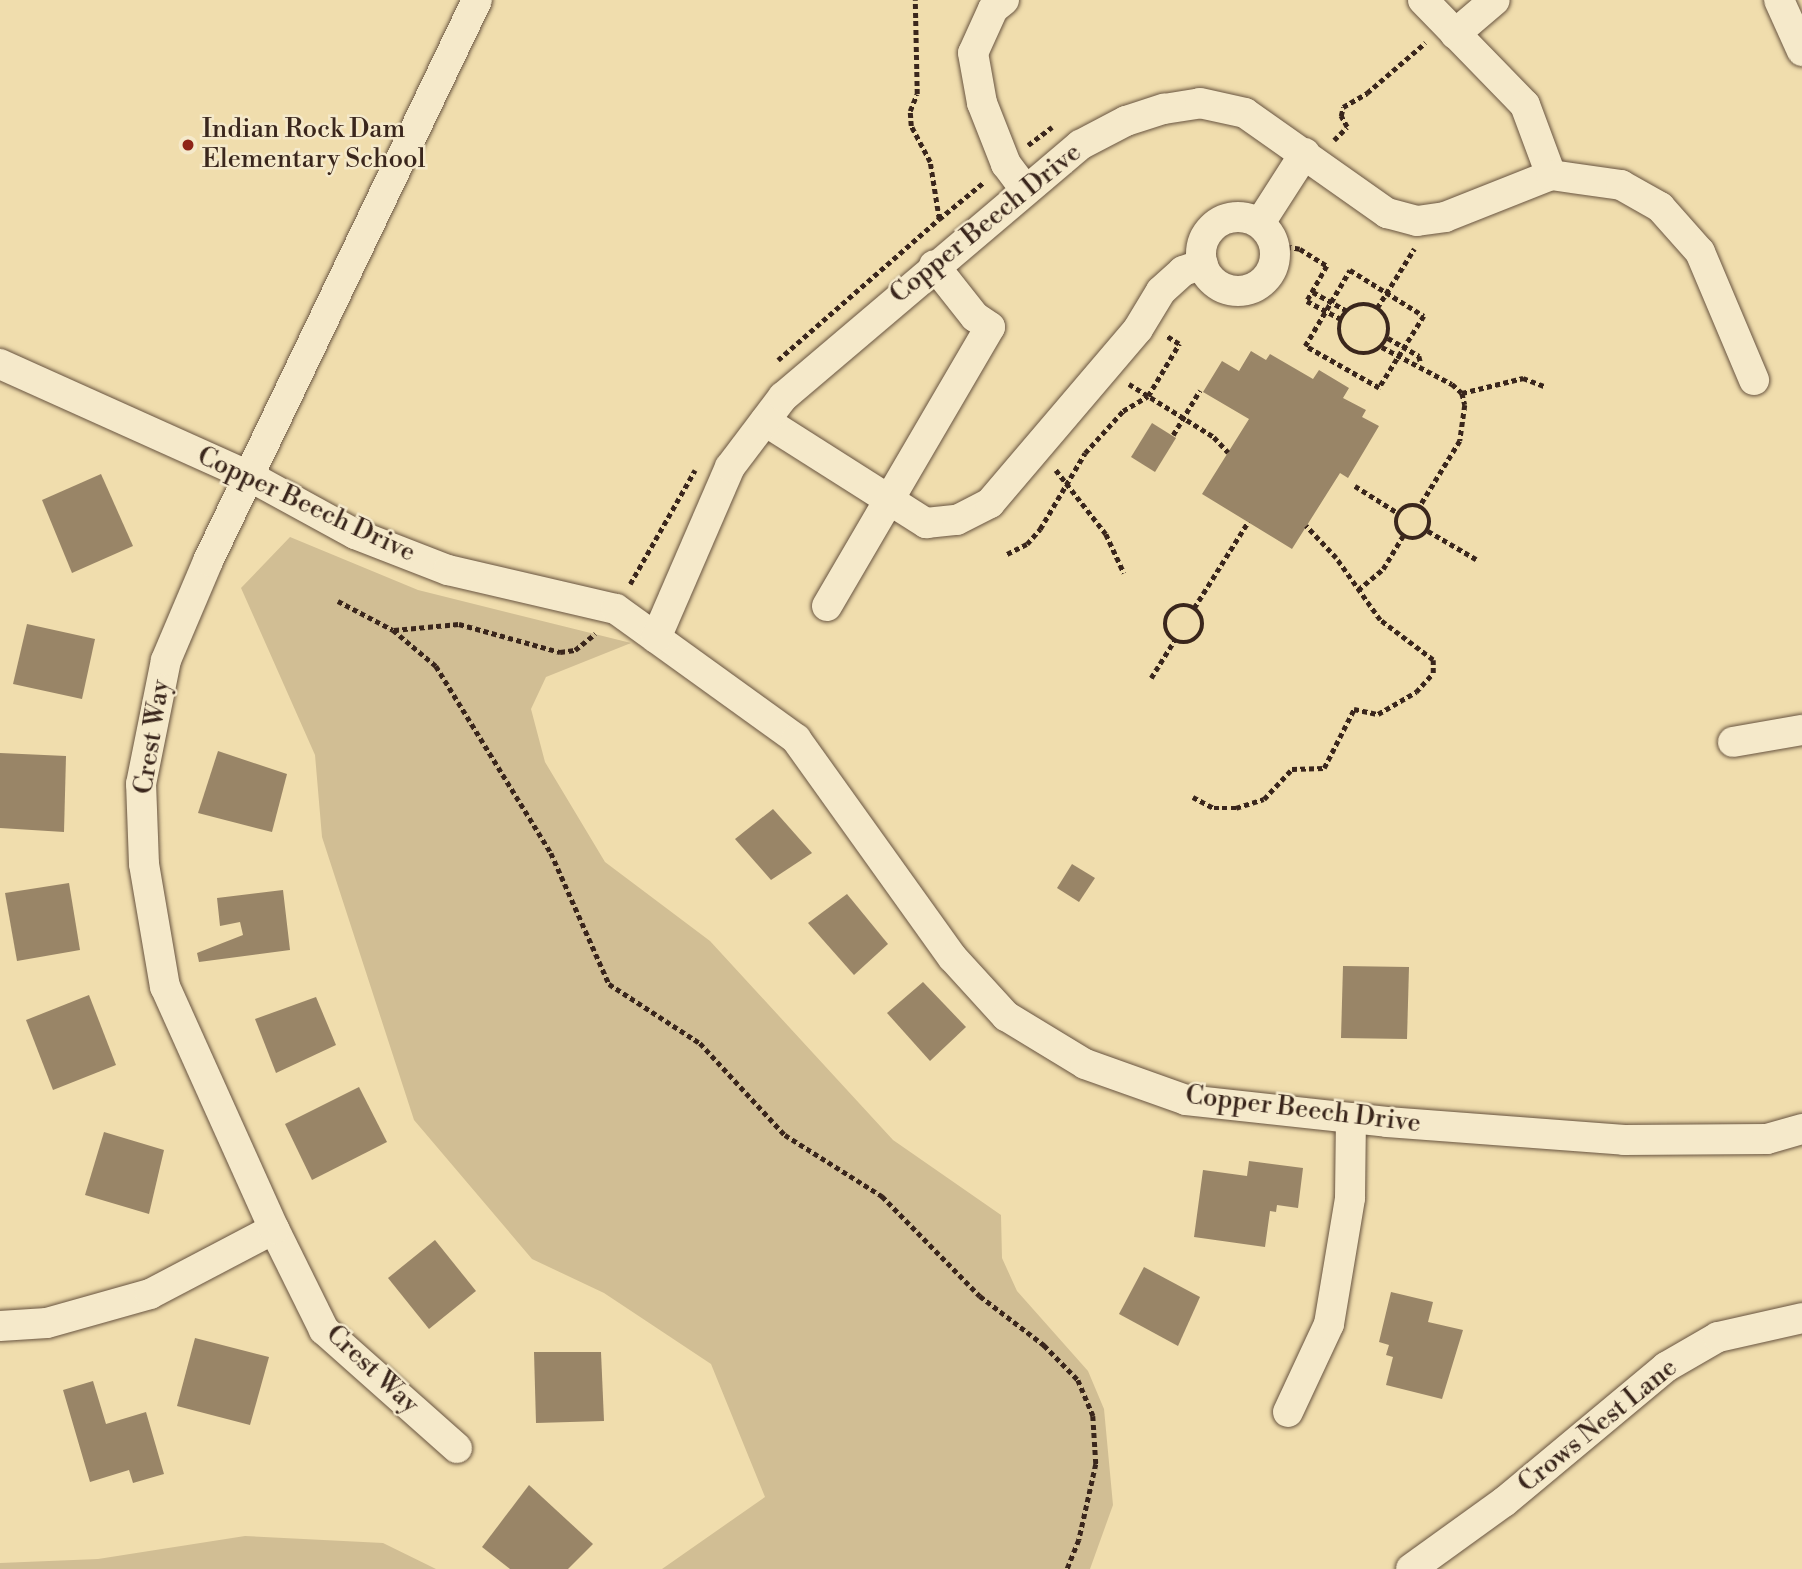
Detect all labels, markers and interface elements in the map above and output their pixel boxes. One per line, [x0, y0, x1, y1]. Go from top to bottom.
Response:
place label: Indian Rock Dam Elementary School [202, 114, 425, 176]
marker: Indian Rock Dam Elementary School [180, 137, 196, 153]
street label: Copper Beech Drive [884, 137, 1088, 311]
street label: Copper Beech Drive [192, 441, 420, 569]
street label: Crest Way [129, 677, 177, 797]
street label: Copper Beech Drive [1184, 1080, 1422, 1140]
street label: Crest Way [319, 1319, 425, 1421]
street label: Crows Nest Lane [1512, 1352, 1684, 1500]

